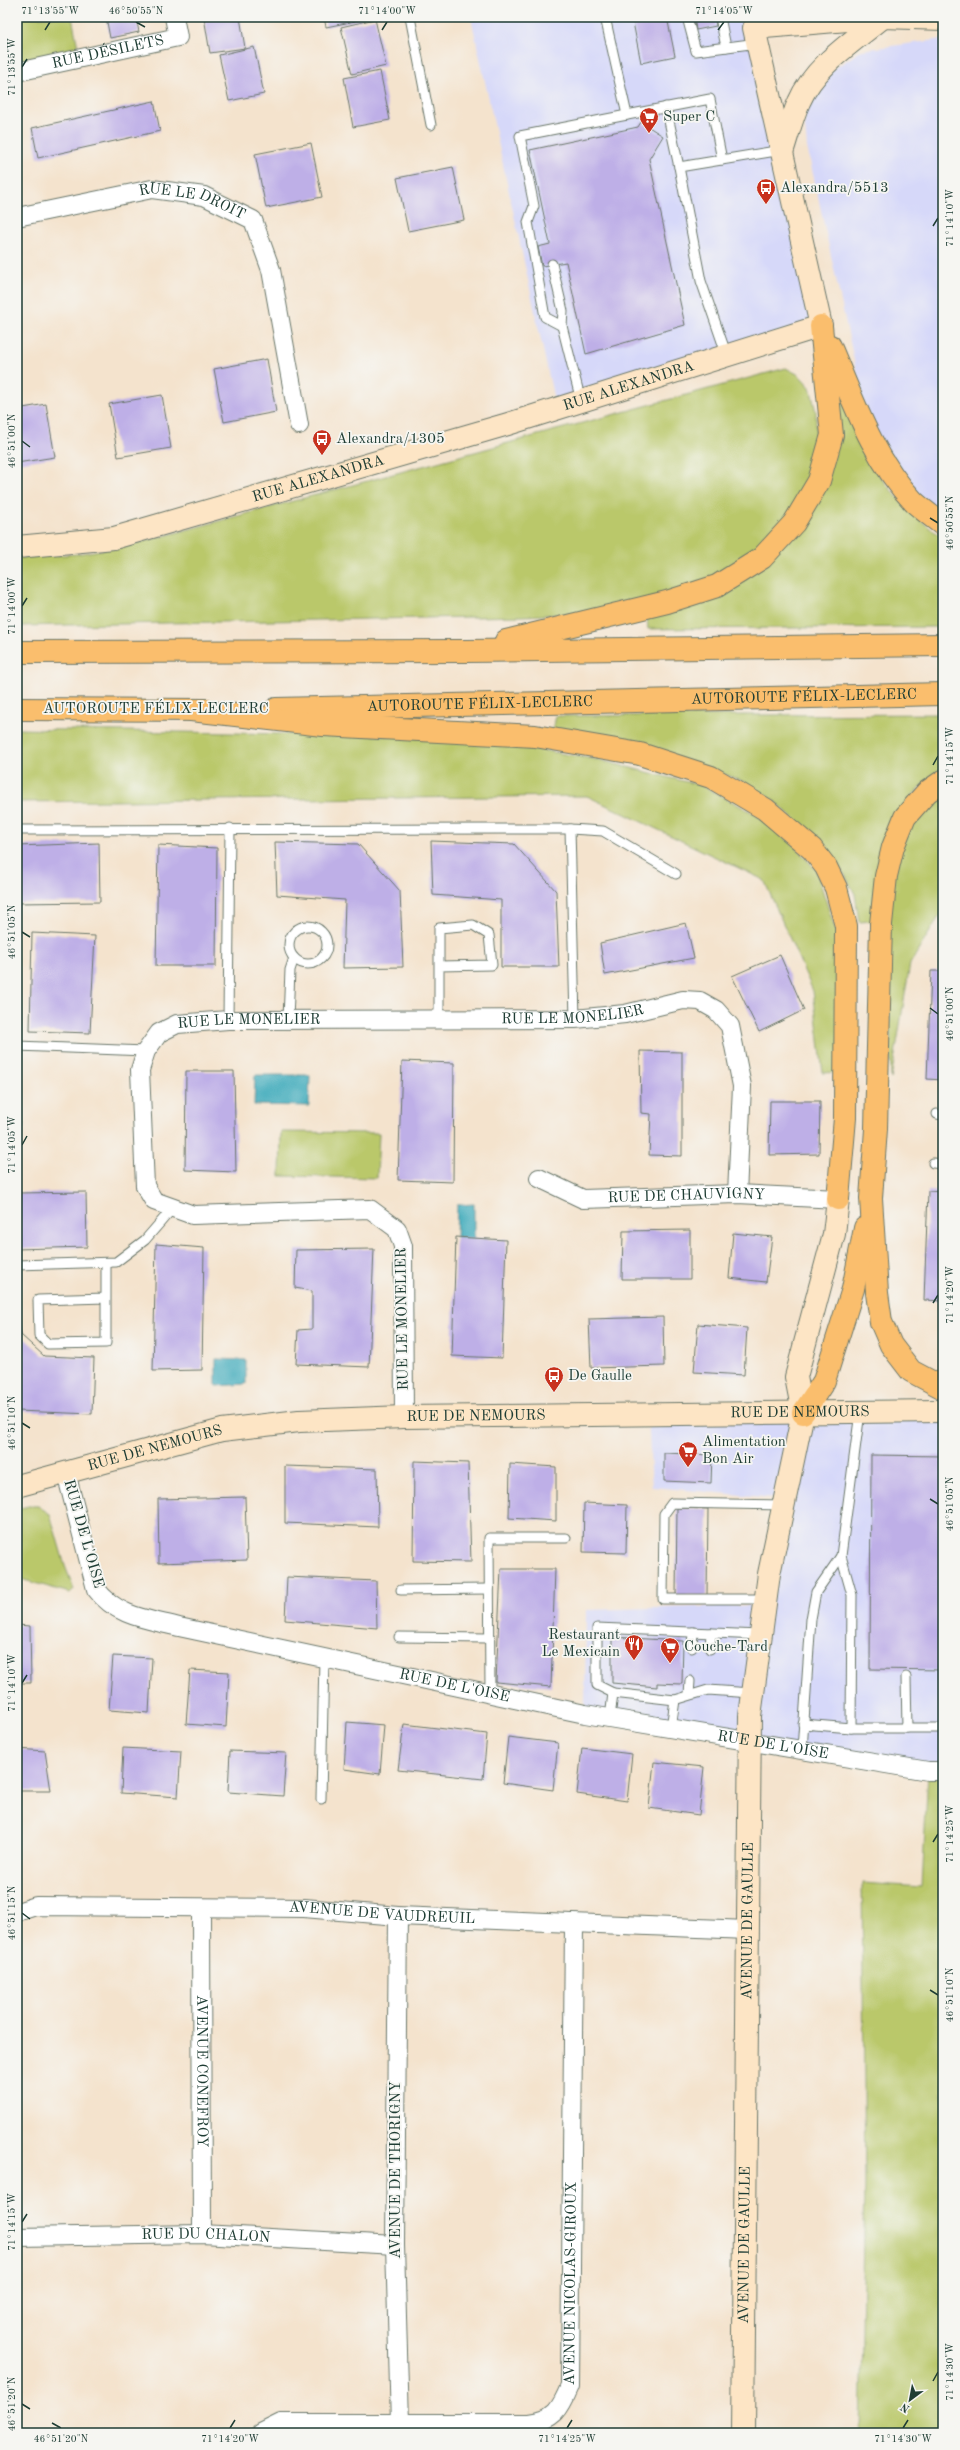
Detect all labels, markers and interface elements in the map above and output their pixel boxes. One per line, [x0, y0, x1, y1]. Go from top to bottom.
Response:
text: 71°13'55"W [21, 6, 79, 16]
text: 46°50'55"N [109, 6, 164, 16]
text: 71°14'00"W [358, 6, 416, 16]
text: 71°14'05"W [695, 6, 753, 16]
street label: RUE DÉSILETS [50, 33, 165, 72]
text: 71°13'55"W [7, 38, 17, 96]
supermarket icon: Super C [638, 106, 660, 134]
place label: Super C [663, 110, 715, 125]
bus stop icon: Alexandra/5513 [755, 177, 777, 205]
street label: RUE LE DROIT [138, 181, 248, 223]
place label: Alexandra/5513 [780, 181, 889, 196]
text: 71°14'10"W [945, 189, 955, 247]
street label: RUE ALEXANDRA [561, 359, 697, 414]
text: 46°51'00"N [7, 413, 17, 468]
bus stop icon: Alexandra/1305 [311, 428, 333, 456]
place label: Alexandra/1305 [336, 432, 445, 447]
street label: RUE ALEXANDRA [251, 453, 386, 505]
text: 46°50'55"N [945, 495, 955, 550]
text: 71°14'00"W [7, 577, 17, 635]
street label: AUTOROUTE FÉLIX-LECLERC [691, 686, 917, 707]
street label: AUTOROUTE FÉLIX-LECLERC [367, 694, 593, 714]
street label: AUTOROUTE FÉLIX-LECLERC [43, 699, 269, 717]
text: 71°14'15"W [945, 727, 955, 785]
text: 46°51'05"N [7, 904, 17, 959]
text: 46°51'00"N [945, 986, 955, 1041]
street label: RUE LE MONELIER [501, 1002, 646, 1027]
street label: RUE LE MONELIER [177, 1012, 321, 1031]
text: 71°14'05"W [7, 1116, 17, 1174]
street label: RUE DE CHAUVIGNY [607, 1186, 765, 1206]
street label: RUE LE MONELIER [394, 1247, 412, 1391]
text: 71°14'20"W [945, 1266, 955, 1324]
bus stop icon: De Gaulle [543, 1365, 565, 1393]
place label: De Gaulle [568, 1369, 632, 1384]
text: 46°51'10"N [7, 1395, 17, 1450]
street label: RUE DE NEMOURS [730, 1404, 869, 1421]
street label: RUE DE NEMOURS [406, 1408, 546, 1424]
street label: RUE DE NEMOURS [86, 1423, 224, 1474]
place label: Alimentation Bon Air [702, 1435, 786, 1467]
supermarket icon: Alimentation Bon Air [677, 1440, 699, 1468]
text: 46°51'05"N [945, 1476, 955, 1531]
street label: RUE DE L'OISE [60, 1478, 106, 1590]
place label: Restaurant Le Mexicain [541, 1628, 620, 1660]
restaurant icon: Restaurant Le Mexicain [623, 1633, 645, 1661]
supermarket icon: Couche-Tard [659, 1636, 681, 1664]
place label: Couche-Tard [684, 1640, 768, 1655]
text: 71°14'10"W [7, 1654, 17, 1712]
street label: RUE DE L'OISE [398, 1667, 511, 1705]
street label: RUE DE L'OISE [716, 1729, 830, 1762]
text: 71°14'25"W [945, 1805, 955, 1863]
street label: AVENUE DE GAULLE [740, 1842, 756, 2000]
text: 46°51'15"N [7, 1885, 17, 1940]
street label: AVENUE DE VAUDREUIL [289, 1900, 475, 1927]
text: 46°51'10"N [945, 1967, 955, 2022]
street label: AVENUE CONEFROY [194, 1995, 209, 2147]
street label: AVENUE DE THORIGNY [389, 2081, 404, 2259]
street label: AVENUE DE GAULLE [737, 2166, 753, 2324]
street label: AVENUE NICOLAS-GIROUX [563, 2182, 579, 2385]
text: 71°14'15"W [7, 2193, 17, 2251]
street label: RUE DU CHALON [141, 2226, 271, 2245]
text: 71°14'30"W [945, 2343, 955, 2401]
text: 46°51'20"N [7, 2376, 17, 2431]
north arrow [890, 2380, 930, 2420]
text: N [899, 2400, 912, 2414]
text: 46°51'20"N [34, 2434, 89, 2444]
text: 71°14'20"W [201, 2434, 259, 2444]
text: 71°14'25"W [538, 2434, 596, 2444]
text: 71°14'30"W [874, 2434, 932, 2444]

